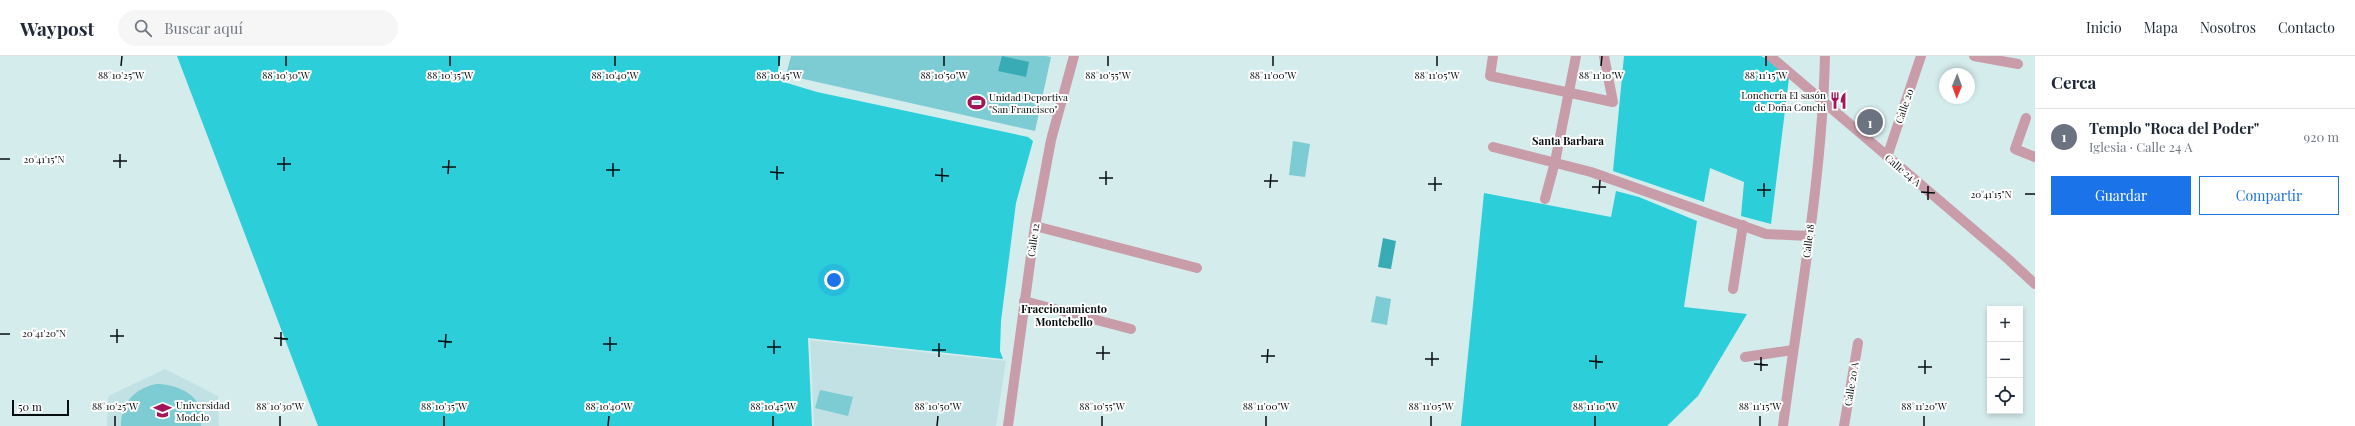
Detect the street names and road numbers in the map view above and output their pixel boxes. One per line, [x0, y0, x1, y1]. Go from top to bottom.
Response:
street label: Calle 20 [1892, 87, 1916, 125]
street label: Calle 24 A [1882, 151, 1925, 190]
street label: Calle 12 [1024, 222, 1042, 258]
street label: Calle 18 [1799, 223, 1817, 259]
street label: Calle 20 A [1841, 360, 1861, 407]

